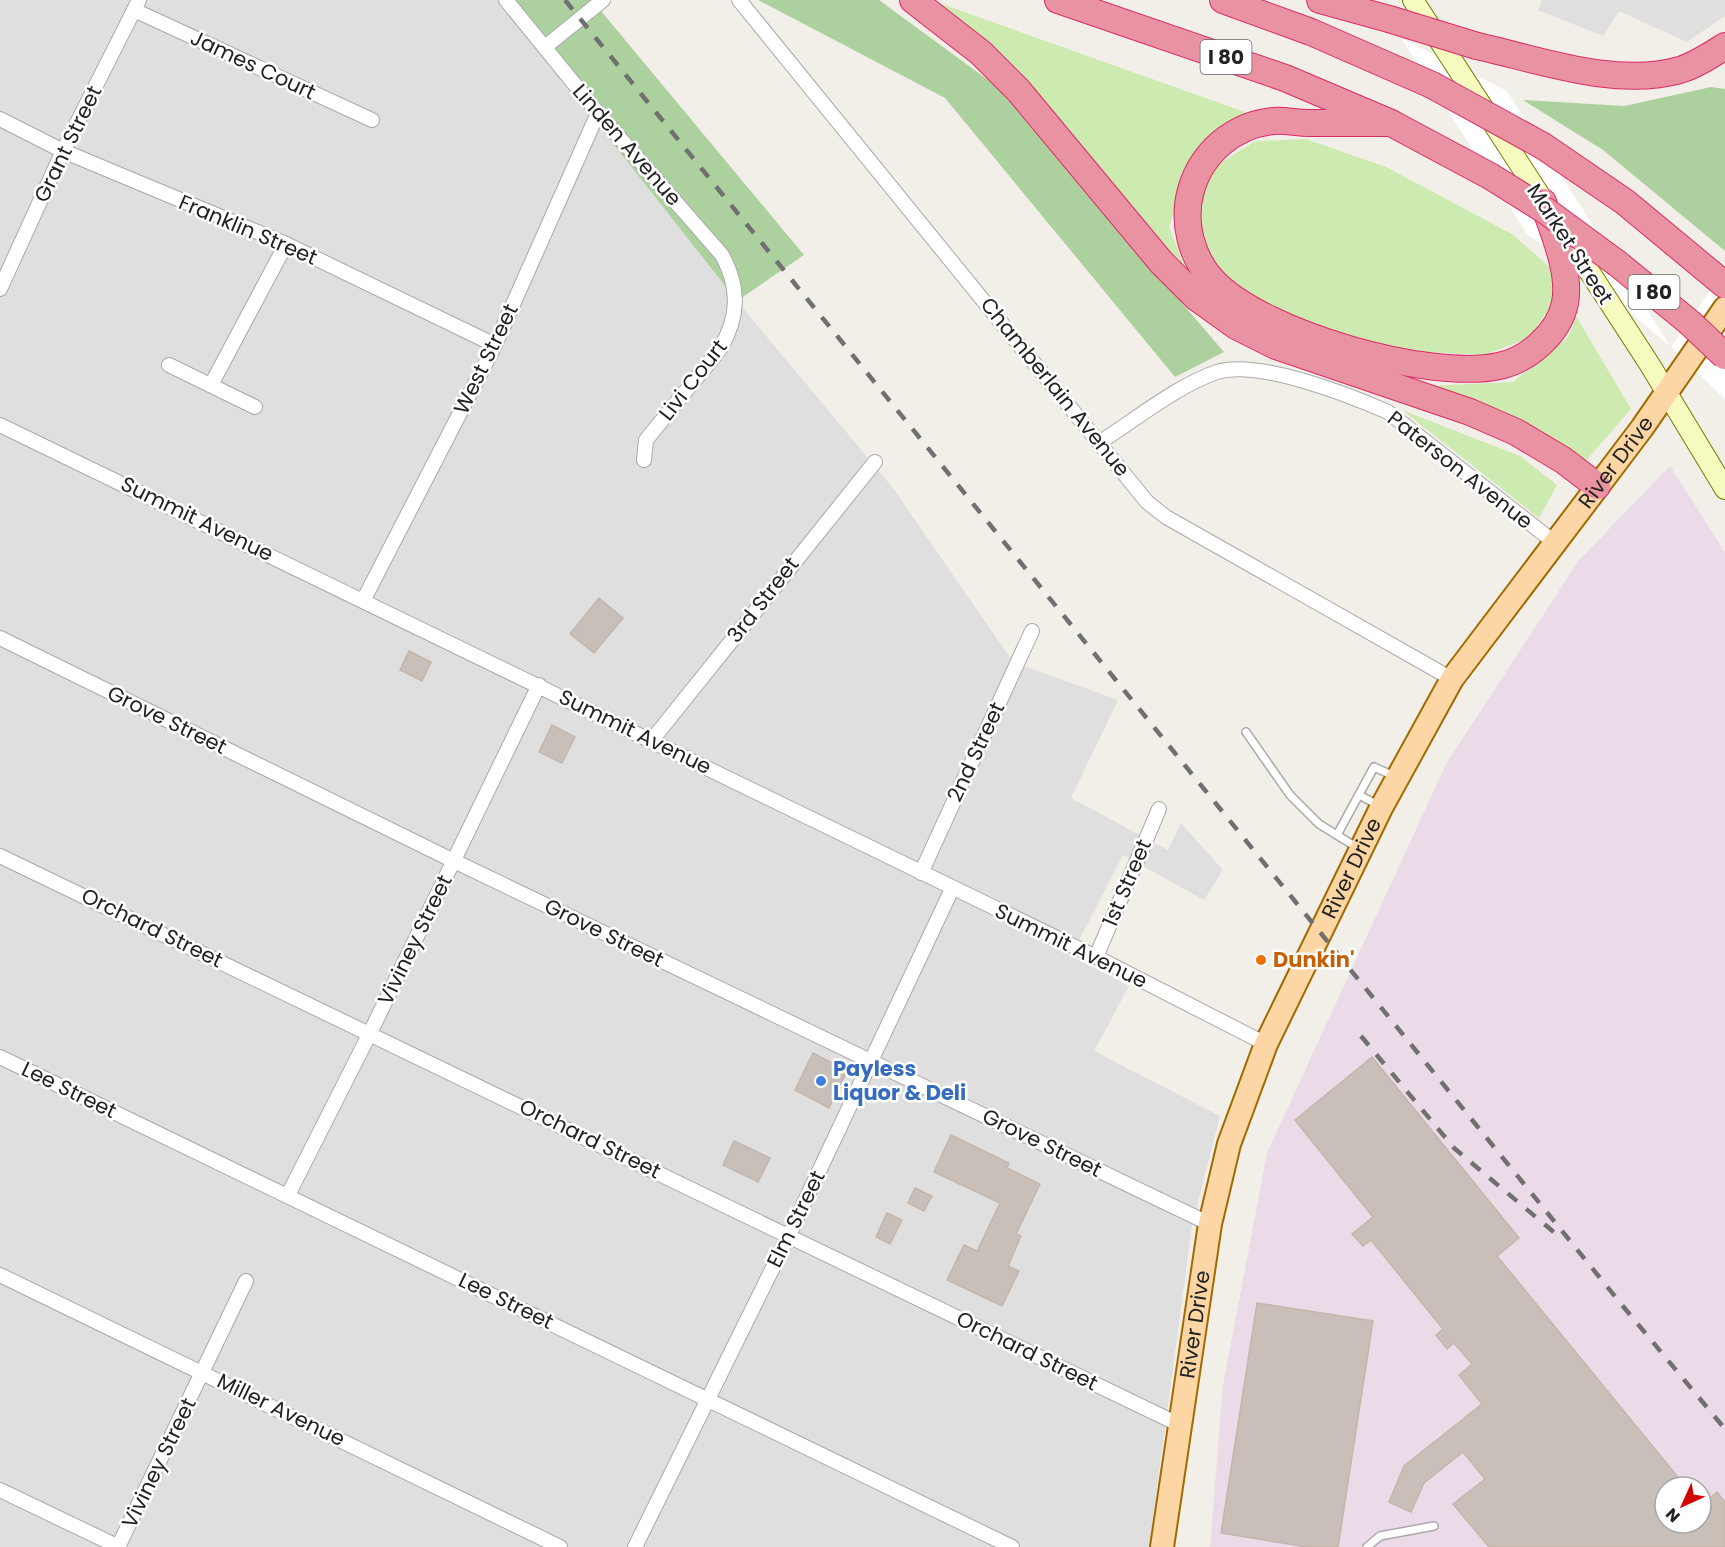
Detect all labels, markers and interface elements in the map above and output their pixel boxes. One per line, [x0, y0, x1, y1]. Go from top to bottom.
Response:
street label: James Court [186, 23, 321, 106]
road number: I 80 [1200, 40, 1252, 74]
street label: Linden Avenue [566, 78, 688, 212]
street label: Grant Street [27, 81, 108, 207]
street label: Market Street [1520, 178, 1620, 310]
street label: Franklin Street [175, 187, 322, 272]
road number: I 80 [1628, 275, 1680, 309]
street label: Chamberlain Avenue [974, 291, 1137, 482]
street label: West Street [446, 299, 525, 419]
street label: Livi Court [652, 333, 733, 426]
street label: Paterson Avenue [1382, 404, 1539, 536]
street label: River Drive [1571, 410, 1660, 514]
street label: Summit Avenue [116, 469, 278, 568]
street label: 3rd Street [720, 551, 805, 649]
street label: Grove Street [103, 678, 232, 761]
street label: Summit Avenue [554, 682, 716, 781]
street label: 2nd Street [940, 697, 1011, 806]
street label: River Drive [1314, 813, 1388, 923]
street label: 1st Street [1095, 835, 1158, 931]
street label: Viviney Street [370, 870, 459, 1010]
street label: Orchard Street [77, 881, 228, 974]
street label: Grove Street [540, 891, 669, 974]
street label: Summit Avenue [990, 896, 1152, 995]
place label: Dunkin' [1273, 945, 1355, 974]
marker: Dunkin' [1254, 953, 1268, 967]
street label: Lee Street [17, 1054, 122, 1125]
place label: Payless Liquor & Deli [833, 1054, 966, 1107]
marker: Payless Liquor & Deli [814, 1074, 828, 1088]
street label: Orchard Street [515, 1092, 666, 1185]
street label: Grove Street [978, 1101, 1107, 1184]
street label: Elm Street [760, 1165, 832, 1272]
street label: Lee Street [454, 1265, 559, 1336]
street label: River Drive [1172, 1268, 1217, 1380]
street label: Orchard Street [952, 1304, 1103, 1397]
street label: Miller Avenue [212, 1366, 350, 1453]
street label: Viviney Street [114, 1393, 203, 1533]
north arrow [1653, 1475, 1713, 1535]
text: N [1660, 1503, 1685, 1528]

